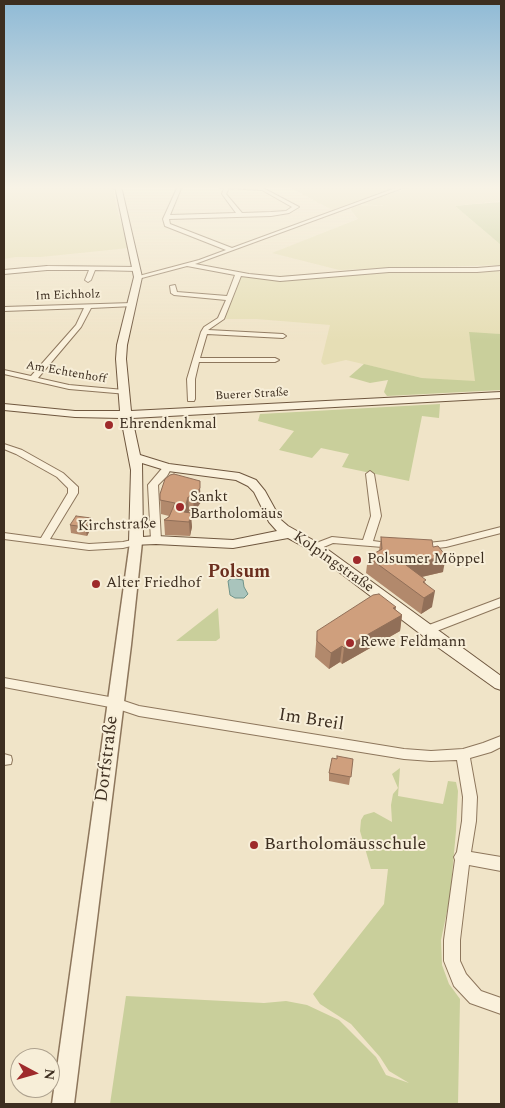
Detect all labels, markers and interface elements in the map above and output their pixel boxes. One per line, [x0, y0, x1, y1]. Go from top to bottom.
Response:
street label: Im Eichholz [35, 288, 101, 304]
street label: Am Echtenhoff [25, 359, 107, 387]
street label: Buerer Straße [215, 386, 289, 404]
place label: Ehrendenkmal [119, 416, 217, 434]
marker: Ehrendenkmal [103, 419, 115, 431]
place label: Sankt Bartholomäus [190, 489, 283, 524]
marker: Sankt Bartholomäus [174, 501, 186, 513]
street label: Kirchstraße [77, 516, 157, 536]
street label: Kolpingstraße [289, 529, 377, 597]
place label: Polsumer Möppel [367, 551, 485, 569]
marker: Polsumer Möppel [351, 554, 363, 566]
district label: Polsum [208, 562, 270, 584]
place label: Alter Friedhof [106, 575, 201, 593]
marker: Alter Friedhof [90, 578, 102, 590]
place label: Rewe Feldmann [360, 634, 466, 652]
marker: Rewe Feldmann [344, 637, 356, 649]
street label: Im Breil [277, 705, 345, 737]
street label: Dorfstraße [92, 715, 124, 803]
place label: Bartholomäusschule [264, 834, 426, 856]
marker: Bartholomäusschule [248, 839, 260, 851]
north arrow [10, 1048, 60, 1098]
text: N [38, 1068, 60, 1081]

